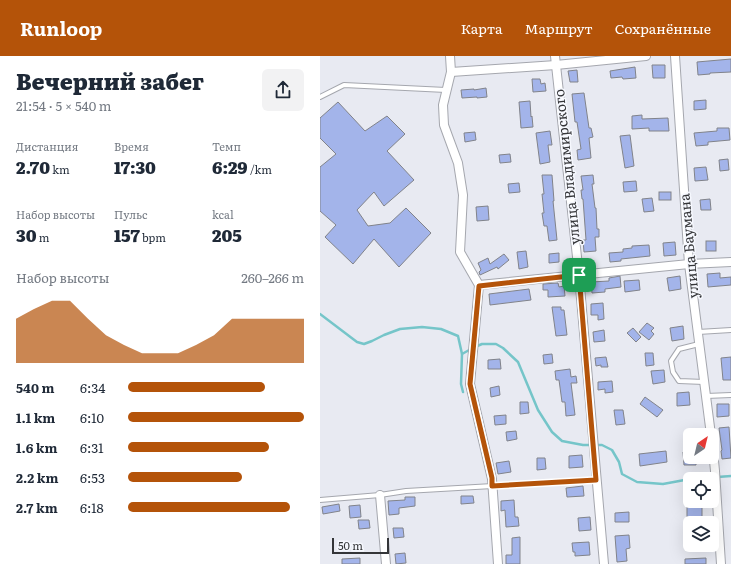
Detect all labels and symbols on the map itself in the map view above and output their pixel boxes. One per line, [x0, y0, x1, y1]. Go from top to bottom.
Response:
street label: улица Владимирского [548, 88, 584, 246]
street label: улица Баумана [673, 192, 703, 299]
pin [562, 258, 596, 292]
north arrow [683, 428, 719, 464]
scale bar [332, 536, 389, 555]

